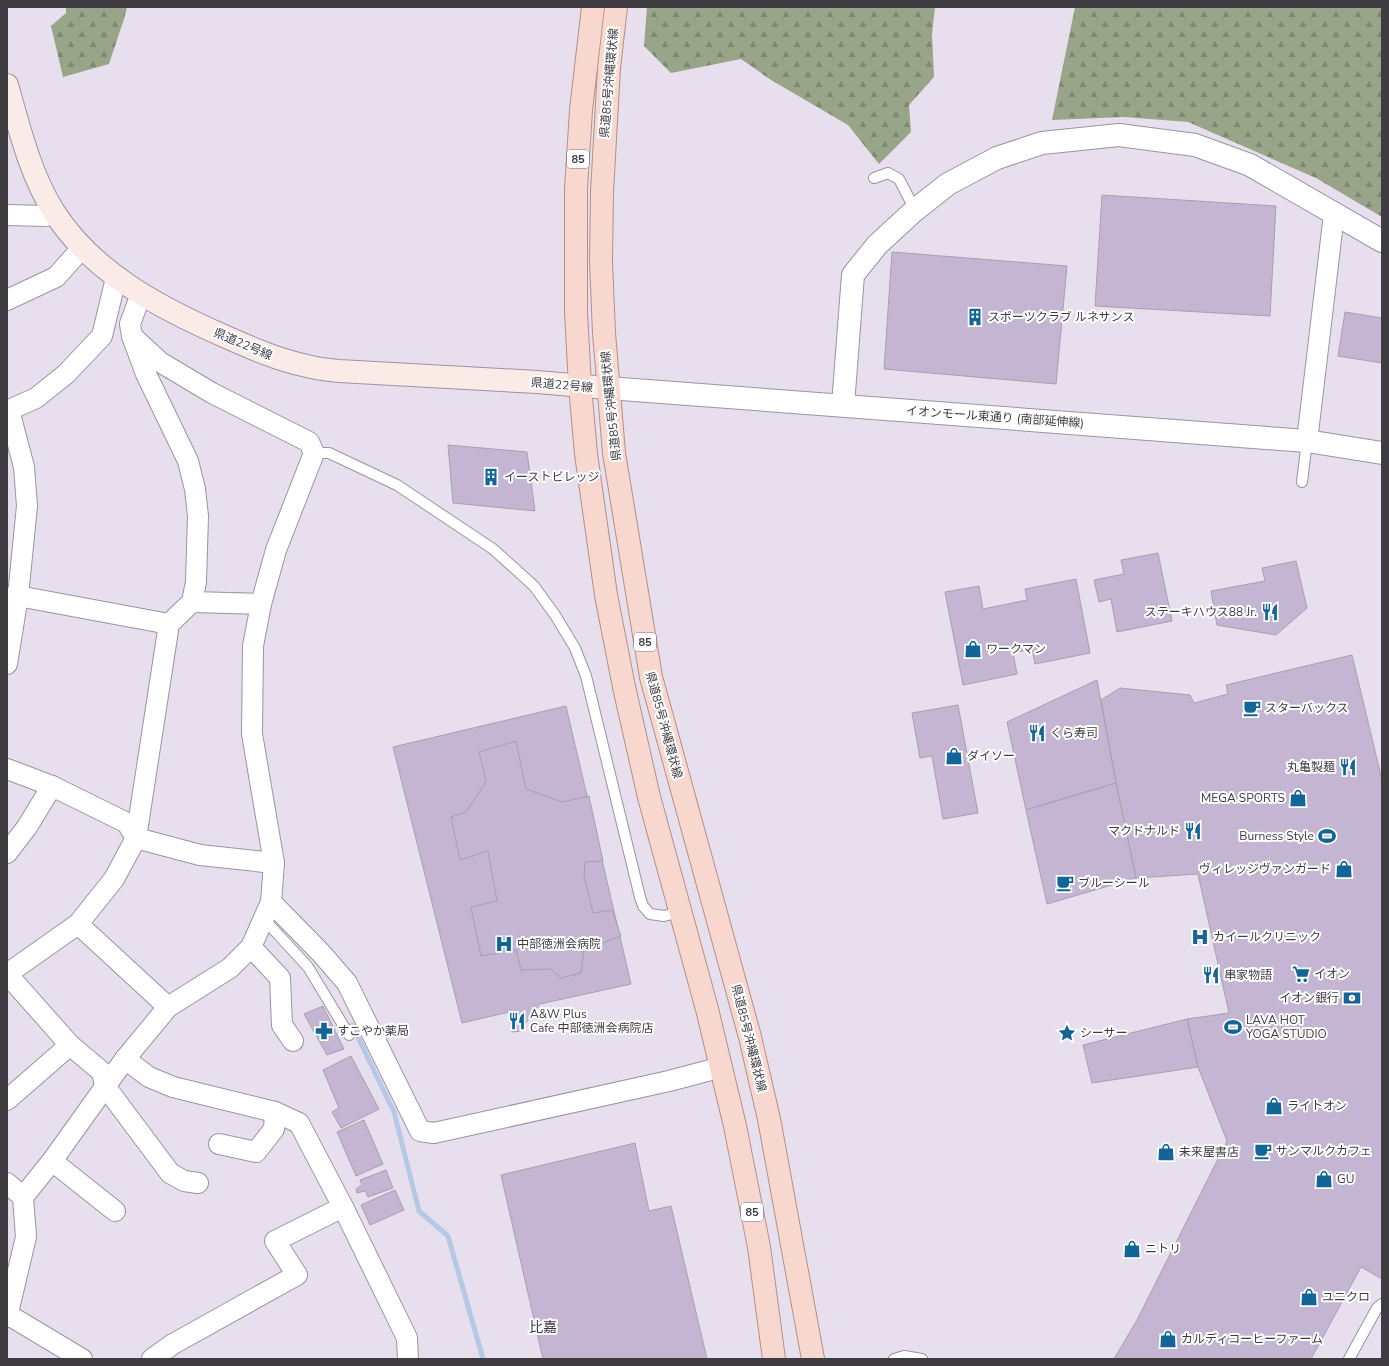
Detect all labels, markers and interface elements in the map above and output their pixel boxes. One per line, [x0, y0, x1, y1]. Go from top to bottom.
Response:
street label: 県道85号沖縄環状線 [596, 27, 622, 139]
road number: 85 [567, 150, 589, 168]
building icon: スポーツクラブ ルネサンス [965, 307, 985, 327]
place label: スポーツクラブ ルネサンス [988, 309, 1135, 325]
street label: 県道22号線 [211, 324, 275, 364]
street label: 県道85号沖縄環状線 [597, 350, 625, 462]
street label: 県道22号線 [530, 374, 594, 396]
street label: イオンモール東通り (南部延伸線) [905, 403, 1085, 431]
building icon: イーストビレッジ [481, 467, 501, 487]
place label: イーストビレッジ [504, 469, 599, 485]
restaurant icon: ステーキハウス88 Jr. [1260, 602, 1280, 622]
place label: ステーキハウス88 Jr. [1145, 604, 1257, 620]
road number: 85 [634, 633, 656, 651]
shop icon: ワークマン [963, 639, 983, 659]
place label: ワークマン [986, 641, 1046, 657]
street label: 県道85号沖縄環状線 [642, 670, 686, 780]
cafe icon: スターバックス [1242, 698, 1262, 718]
place label: スターバックス [1265, 700, 1349, 716]
restaurant icon: くら寿司 [1027, 723, 1047, 743]
place label: くら寿司 [1050, 725, 1098, 741]
shop icon: ダイソー [944, 746, 964, 766]
place label: ダイソー [967, 748, 1015, 764]
restaurant icon: 丸亀製麺 [1338, 757, 1358, 777]
place label: 丸亀製麺 [1287, 759, 1335, 775]
shop icon: MEGA SPORTS [1288, 788, 1308, 808]
place label: MEGA SPORTS [1201, 790, 1285, 806]
restaurant icon: マクドナルド [1183, 821, 1203, 841]
place label: マクドナルド [1108, 823, 1180, 839]
sports icon: Burness Style [1317, 826, 1337, 846]
place label: Burness Style [1239, 828, 1314, 844]
shop icon: ヴィレッジヴァンガード [1334, 859, 1354, 879]
place label: ヴィレッジヴァンガード [1199, 861, 1331, 877]
cafe icon: ブルーシール [1055, 873, 1075, 893]
place label: ブルーシール [1078, 875, 1150, 891]
hospital icon: カイールクリニック [1190, 927, 1210, 947]
place label: カイールクリニック [1213, 929, 1321, 945]
hospital icon: 中部徳洲会病院 [494, 934, 514, 954]
place label: 中部徳洲会病院 [517, 936, 601, 952]
supermarket icon: イオン [1291, 964, 1311, 984]
restaurant icon: 串家物語 [1201, 965, 1221, 985]
place label: イオン [1314, 966, 1350, 982]
place label: 串家物語 [1224, 967, 1272, 983]
street label: 県道85号沖縄環状線 [728, 983, 770, 1093]
bank icon: イオン銀行 [1342, 988, 1362, 1008]
place label: イオン銀行 [1279, 990, 1339, 1006]
place label: A&W Plus Cafe 中部徳洲会病院店 [530, 1006, 654, 1036]
restaurant icon: A&W Plus Cafe 中部徳洲会病院店 [507, 1011, 527, 1031]
place label: LAVA HOT YOGA STUDIO [1245, 1012, 1327, 1042]
sports icon: LAVA HOT YOGA STUDIO [1223, 1017, 1243, 1037]
pharmacy icon: すこやか薬局 [314, 1021, 334, 1041]
place label: すこやか薬局 [337, 1023, 409, 1039]
place icon: シーサー [1057, 1023, 1077, 1043]
place label: シーサー [1080, 1025, 1128, 1041]
shop icon: ライトオン [1264, 1096, 1284, 1116]
place label: ライトオン [1287, 1098, 1347, 1114]
cafe icon: サンマルクカフェ [1253, 1141, 1273, 1161]
shop icon: 未来屋書店 [1156, 1142, 1176, 1162]
place label: サンマルクカフェ [1276, 1143, 1372, 1159]
place label: 未来屋書店 [1179, 1144, 1239, 1160]
shop icon: GU [1314, 1169, 1334, 1189]
place label: GU [1337, 1171, 1354, 1187]
road number: 85 [741, 1203, 763, 1221]
shop icon: ニトリ [1122, 1239, 1142, 1259]
place label: ニトリ [1145, 1241, 1181, 1257]
shop icon: ユニクロ [1299, 1287, 1319, 1307]
place label: ユニクロ [1322, 1289, 1370, 1305]
district label: 比嘉 [529, 1318, 557, 1337]
shop icon: カルディコーヒーファーム [1158, 1329, 1178, 1349]
place label: カルディコーヒーファーム [1181, 1331, 1323, 1347]

